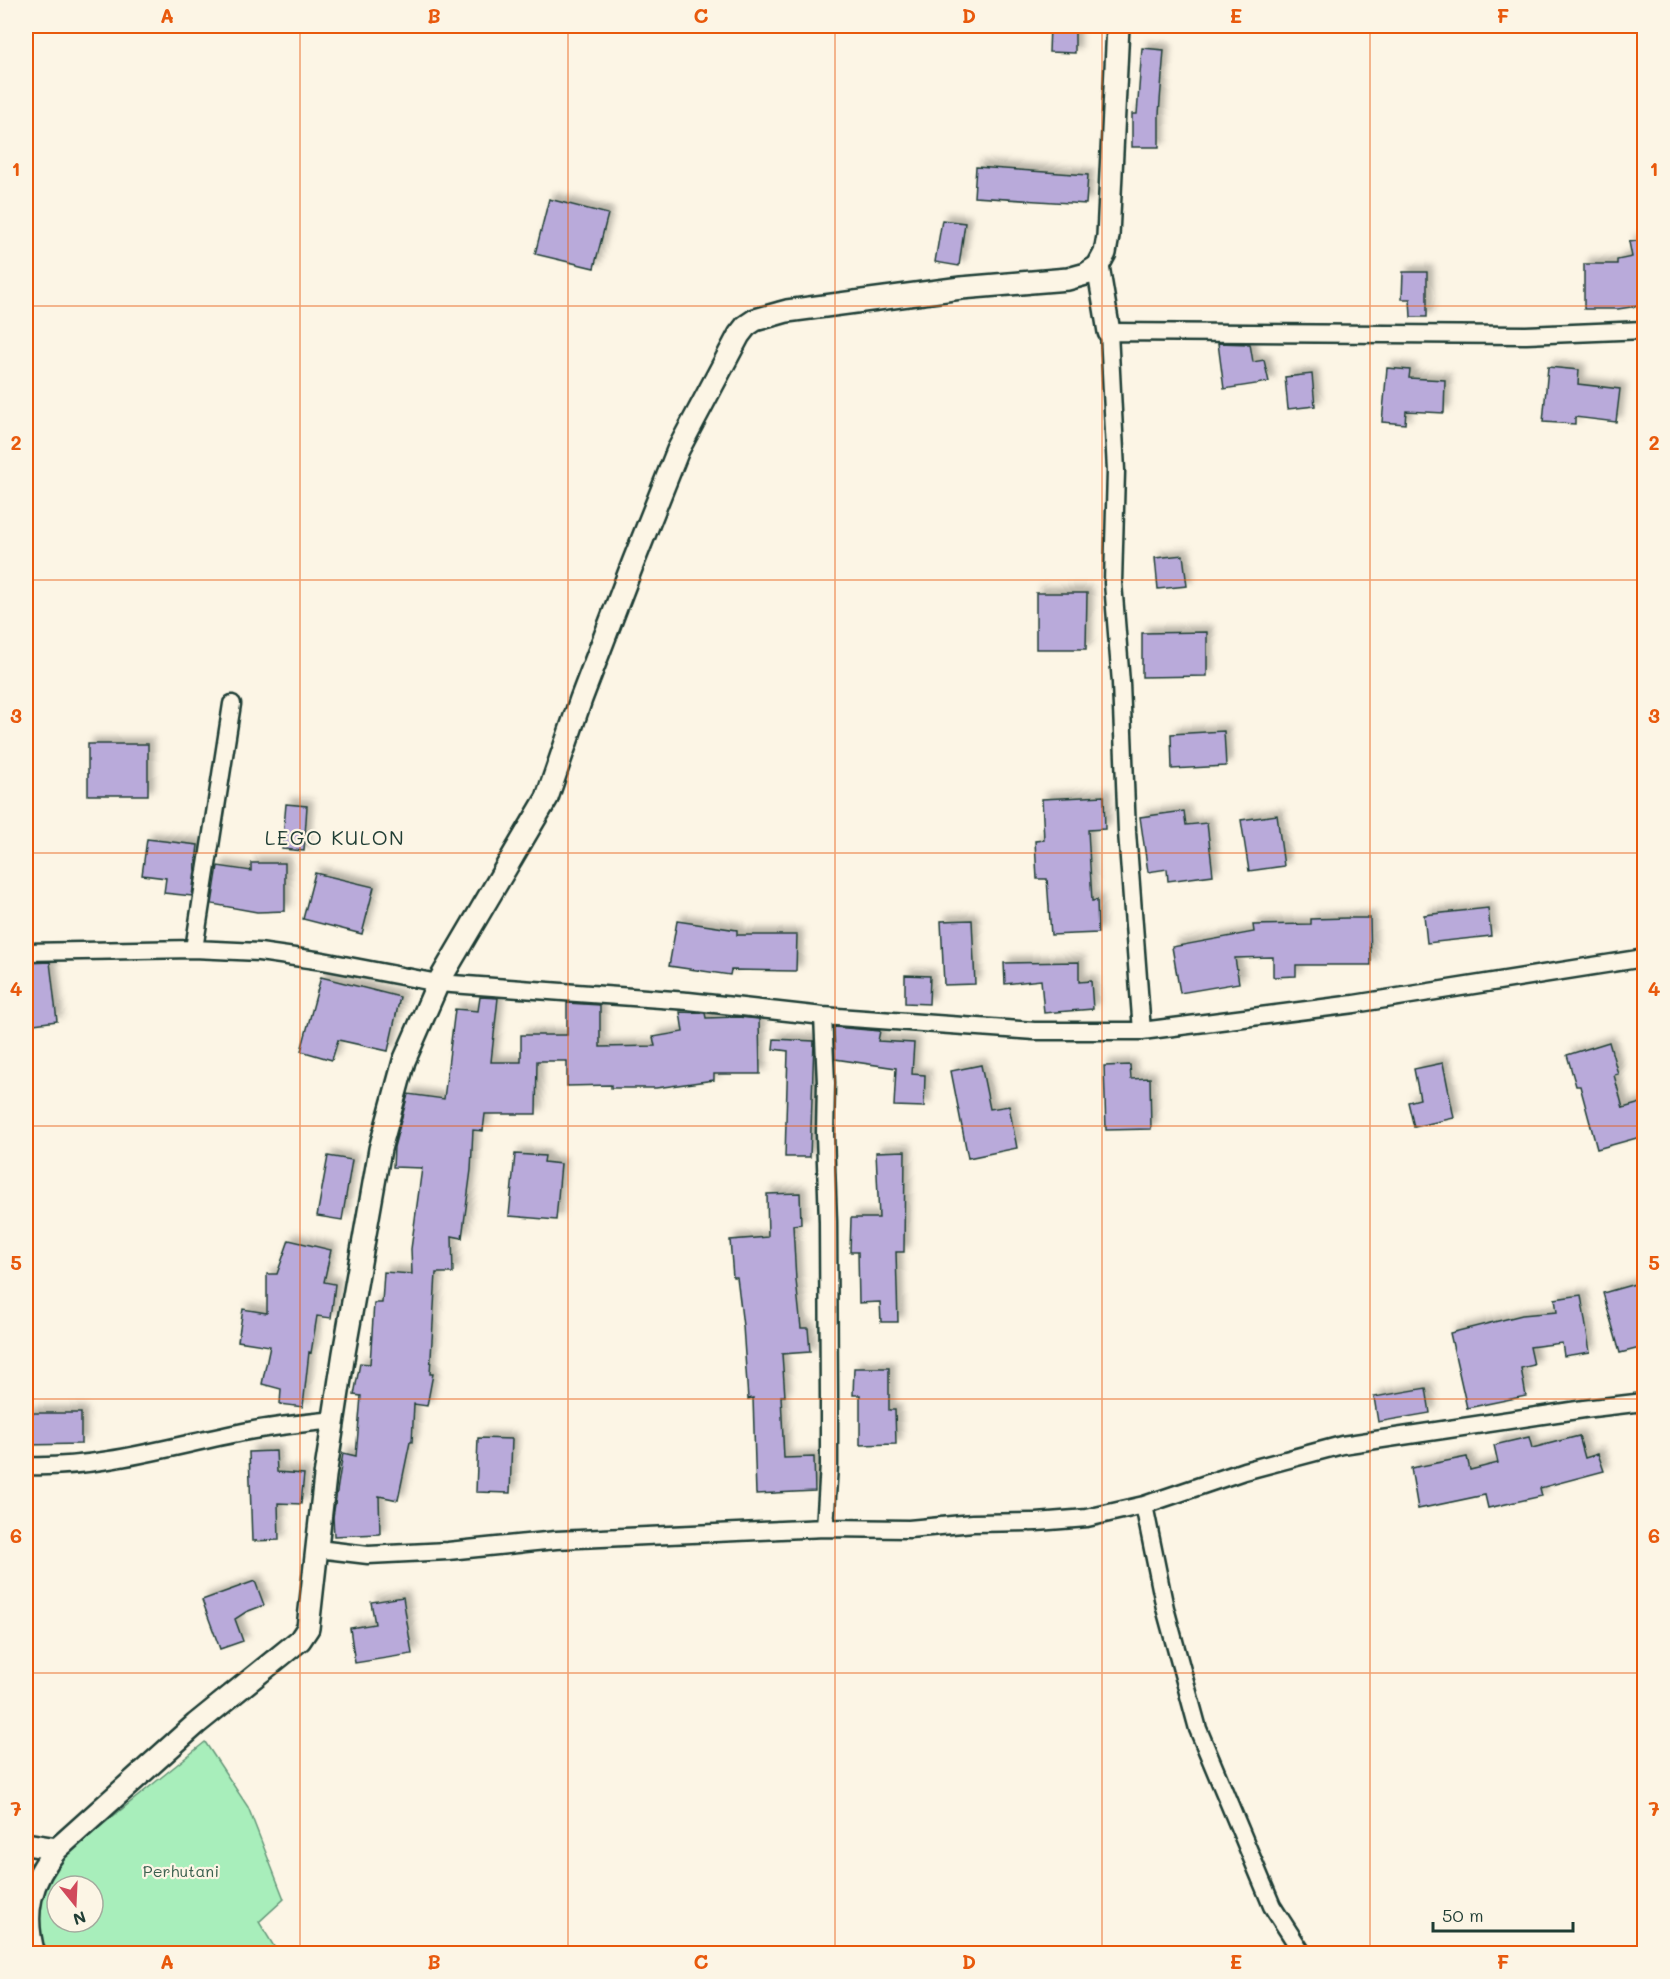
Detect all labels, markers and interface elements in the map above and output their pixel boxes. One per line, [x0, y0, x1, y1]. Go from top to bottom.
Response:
text: A [160, 2, 174, 28]
text: B [427, 2, 441, 28]
text: C [694, 2, 709, 28]
text: D [962, 2, 976, 28]
text: E [1230, 2, 1242, 28]
text: F [1497, 2, 1510, 28]
text: 1 [12, 155, 20, 181]
text: 1 [1650, 155, 1658, 181]
text: 2 [10, 429, 22, 455]
text: 2 [1648, 429, 1660, 455]
text: 3 [10, 702, 22, 728]
text: 3 [1648, 702, 1660, 728]
district label: LEGO KULON [265, 824, 405, 850]
text: 4 [10, 975, 23, 1001]
text: 4 [1648, 975, 1661, 1001]
text: 5 [10, 1249, 22, 1275]
text: 5 [1648, 1249, 1660, 1275]
text: 6 [10, 1522, 22, 1548]
text: 6 [1648, 1522, 1660, 1548]
text: 7 [10, 1795, 22, 1821]
text: 7 [1648, 1795, 1660, 1821]
park label: Perhutani [143, 1860, 219, 1881]
north arrow [45, 1874, 105, 1934]
scale bar [1433, 1895, 1572, 1933]
text: 50 m [1442, 1903, 1484, 1927]
text: N [71, 1907, 89, 1931]
text: A [160, 1948, 174, 1974]
text: B [427, 1948, 441, 1974]
text: C [694, 1948, 709, 1974]
text: D [962, 1948, 976, 1974]
text: E [1230, 1948, 1242, 1974]
text: F [1497, 1948, 1510, 1974]

